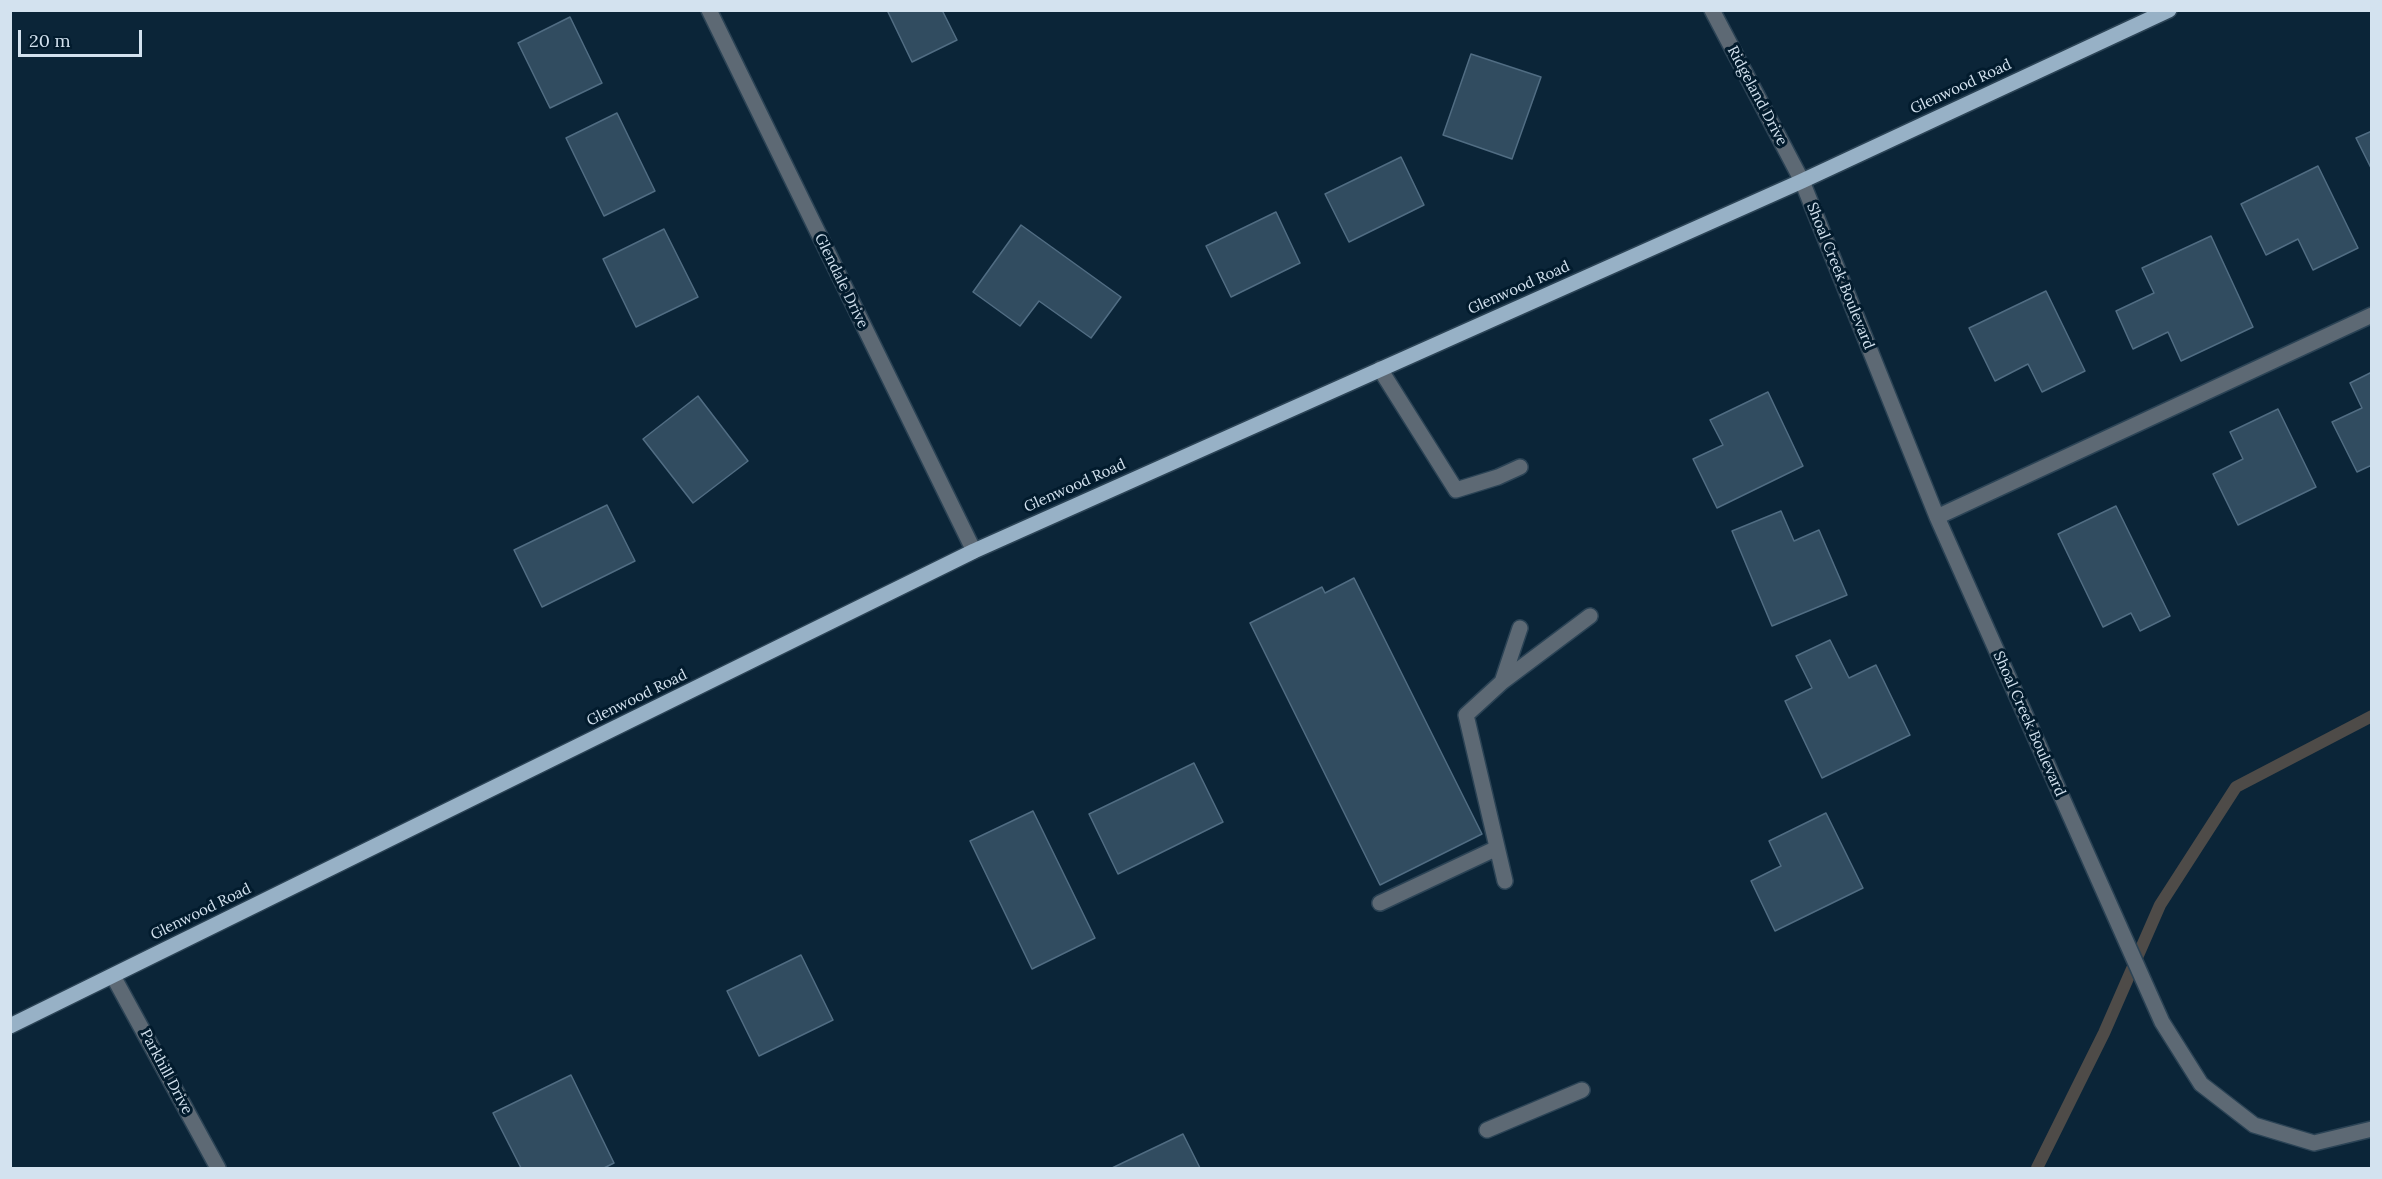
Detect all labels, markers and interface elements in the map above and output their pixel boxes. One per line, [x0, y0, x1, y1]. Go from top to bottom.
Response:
scale bar [21, 18, 146, 56]
text: 20 m [29, 29, 71, 52]
street label: Ridgeland Drive [1723, 43, 1791, 149]
street label: Glenwood Road [1908, 56, 2014, 118]
street label: Shoal Creek Boulevard [1802, 200, 1878, 352]
street label: Glendale Drive [810, 231, 872, 331]
street label: Glenwood Road [1465, 257, 1573, 319]
street label: Glenwood Road [1021, 455, 1129, 517]
street label: Shoal Creek Boulevard [1989, 649, 2069, 799]
street label: Glenwood Road [584, 666, 690, 730]
street label: Glenwood Road [148, 880, 254, 944]
street label: Parkhill Drive [136, 1026, 196, 1118]

